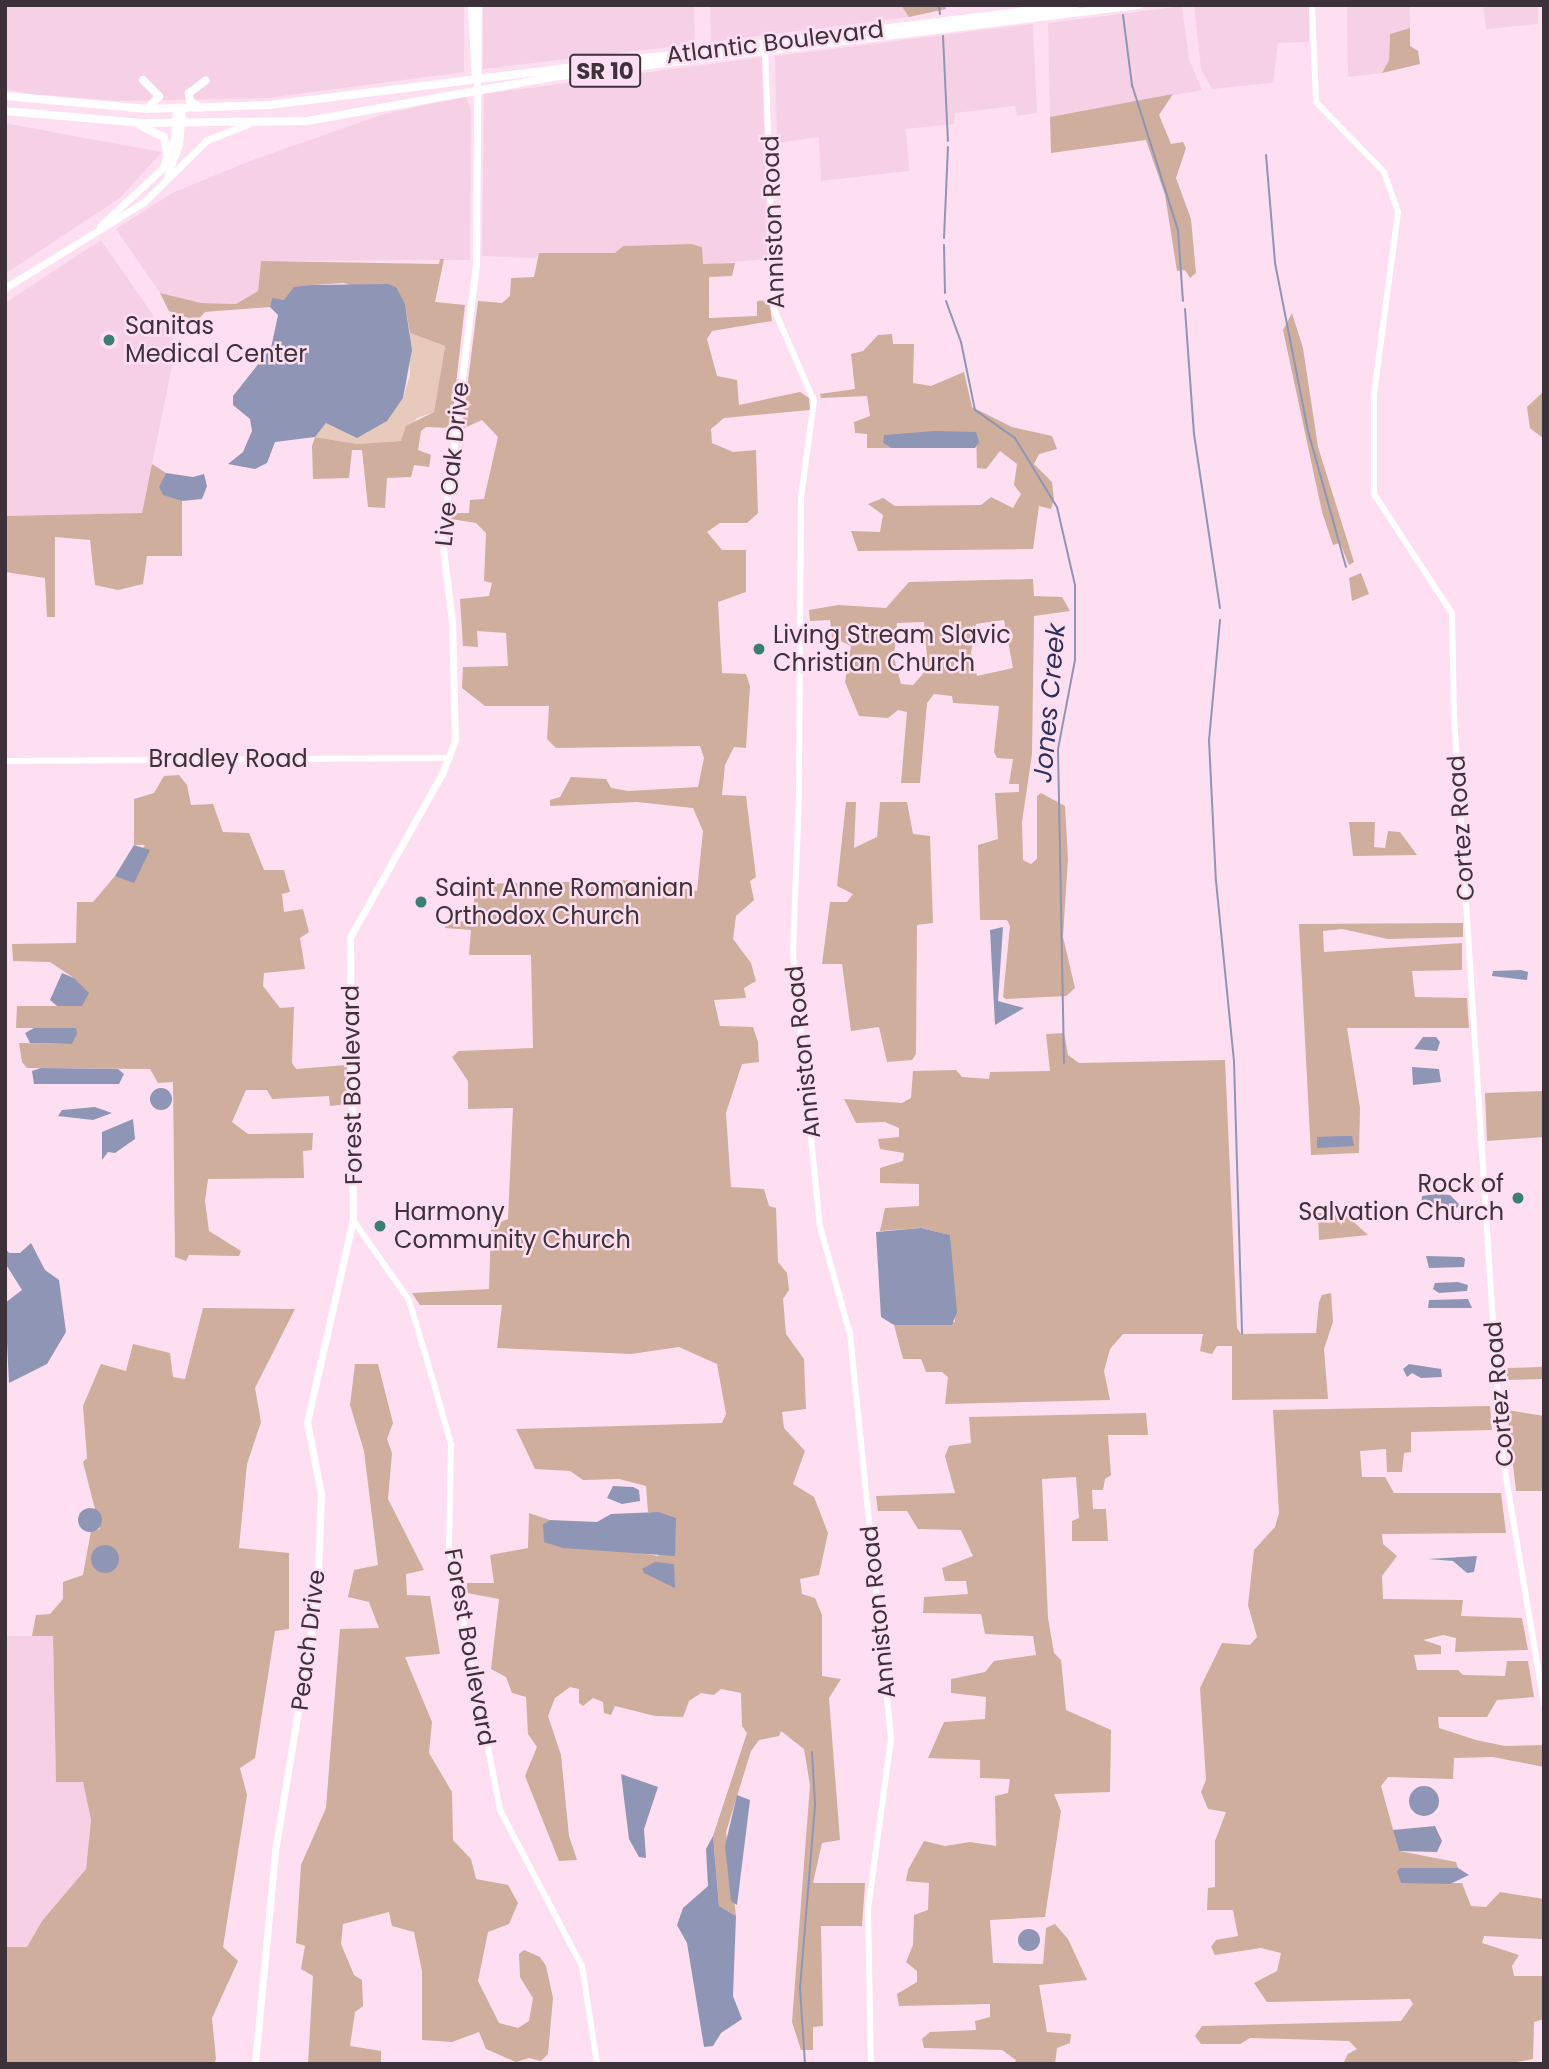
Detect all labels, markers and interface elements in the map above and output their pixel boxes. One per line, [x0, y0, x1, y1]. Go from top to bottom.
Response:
street label: Atlantic Boulevard [665, 14, 885, 70]
road number: SR 10 [568, 52, 642, 90]
street label: Anniston Road [756, 135, 790, 309]
place label: Sanitas Medical Center [125, 312, 307, 368]
marker: Sanitas Medical Center [99, 330, 119, 350]
street label: Live Oak Drive [429, 380, 475, 548]
place label: Living Stream Slavic Christian Church [773, 621, 1011, 677]
water label: Jones Creek [1027, 622, 1073, 784]
marker: Living Stream Slavic Christian Church [751, 641, 767, 657]
street label: Bradley Road [148, 745, 308, 773]
street label: Cortez Road [1442, 754, 1480, 902]
place label: Saint Anne Romanian Orthodox Church [435, 874, 694, 930]
marker: Saint Anne Romanian Orthodox Church [413, 894, 429, 910]
street label: Anniston Road [780, 964, 826, 1140]
street label: Forest Boulevard [336, 985, 368, 1185]
place label: Rock of Salvation Church [1298, 1170, 1504, 1226]
marker: Rock of Salvation Church [1510, 1190, 1526, 1206]
place label: Harmony Community Church [394, 1198, 631, 1254]
marker: Harmony Community Church [372, 1218, 388, 1234]
street label: Cortez Road [1478, 1320, 1520, 1468]
street label: Anniston Road [855, 1524, 901, 1700]
street label: Forest Boulevard [438, 1546, 502, 1748]
street label: Peach Drive [285, 1568, 331, 1712]

